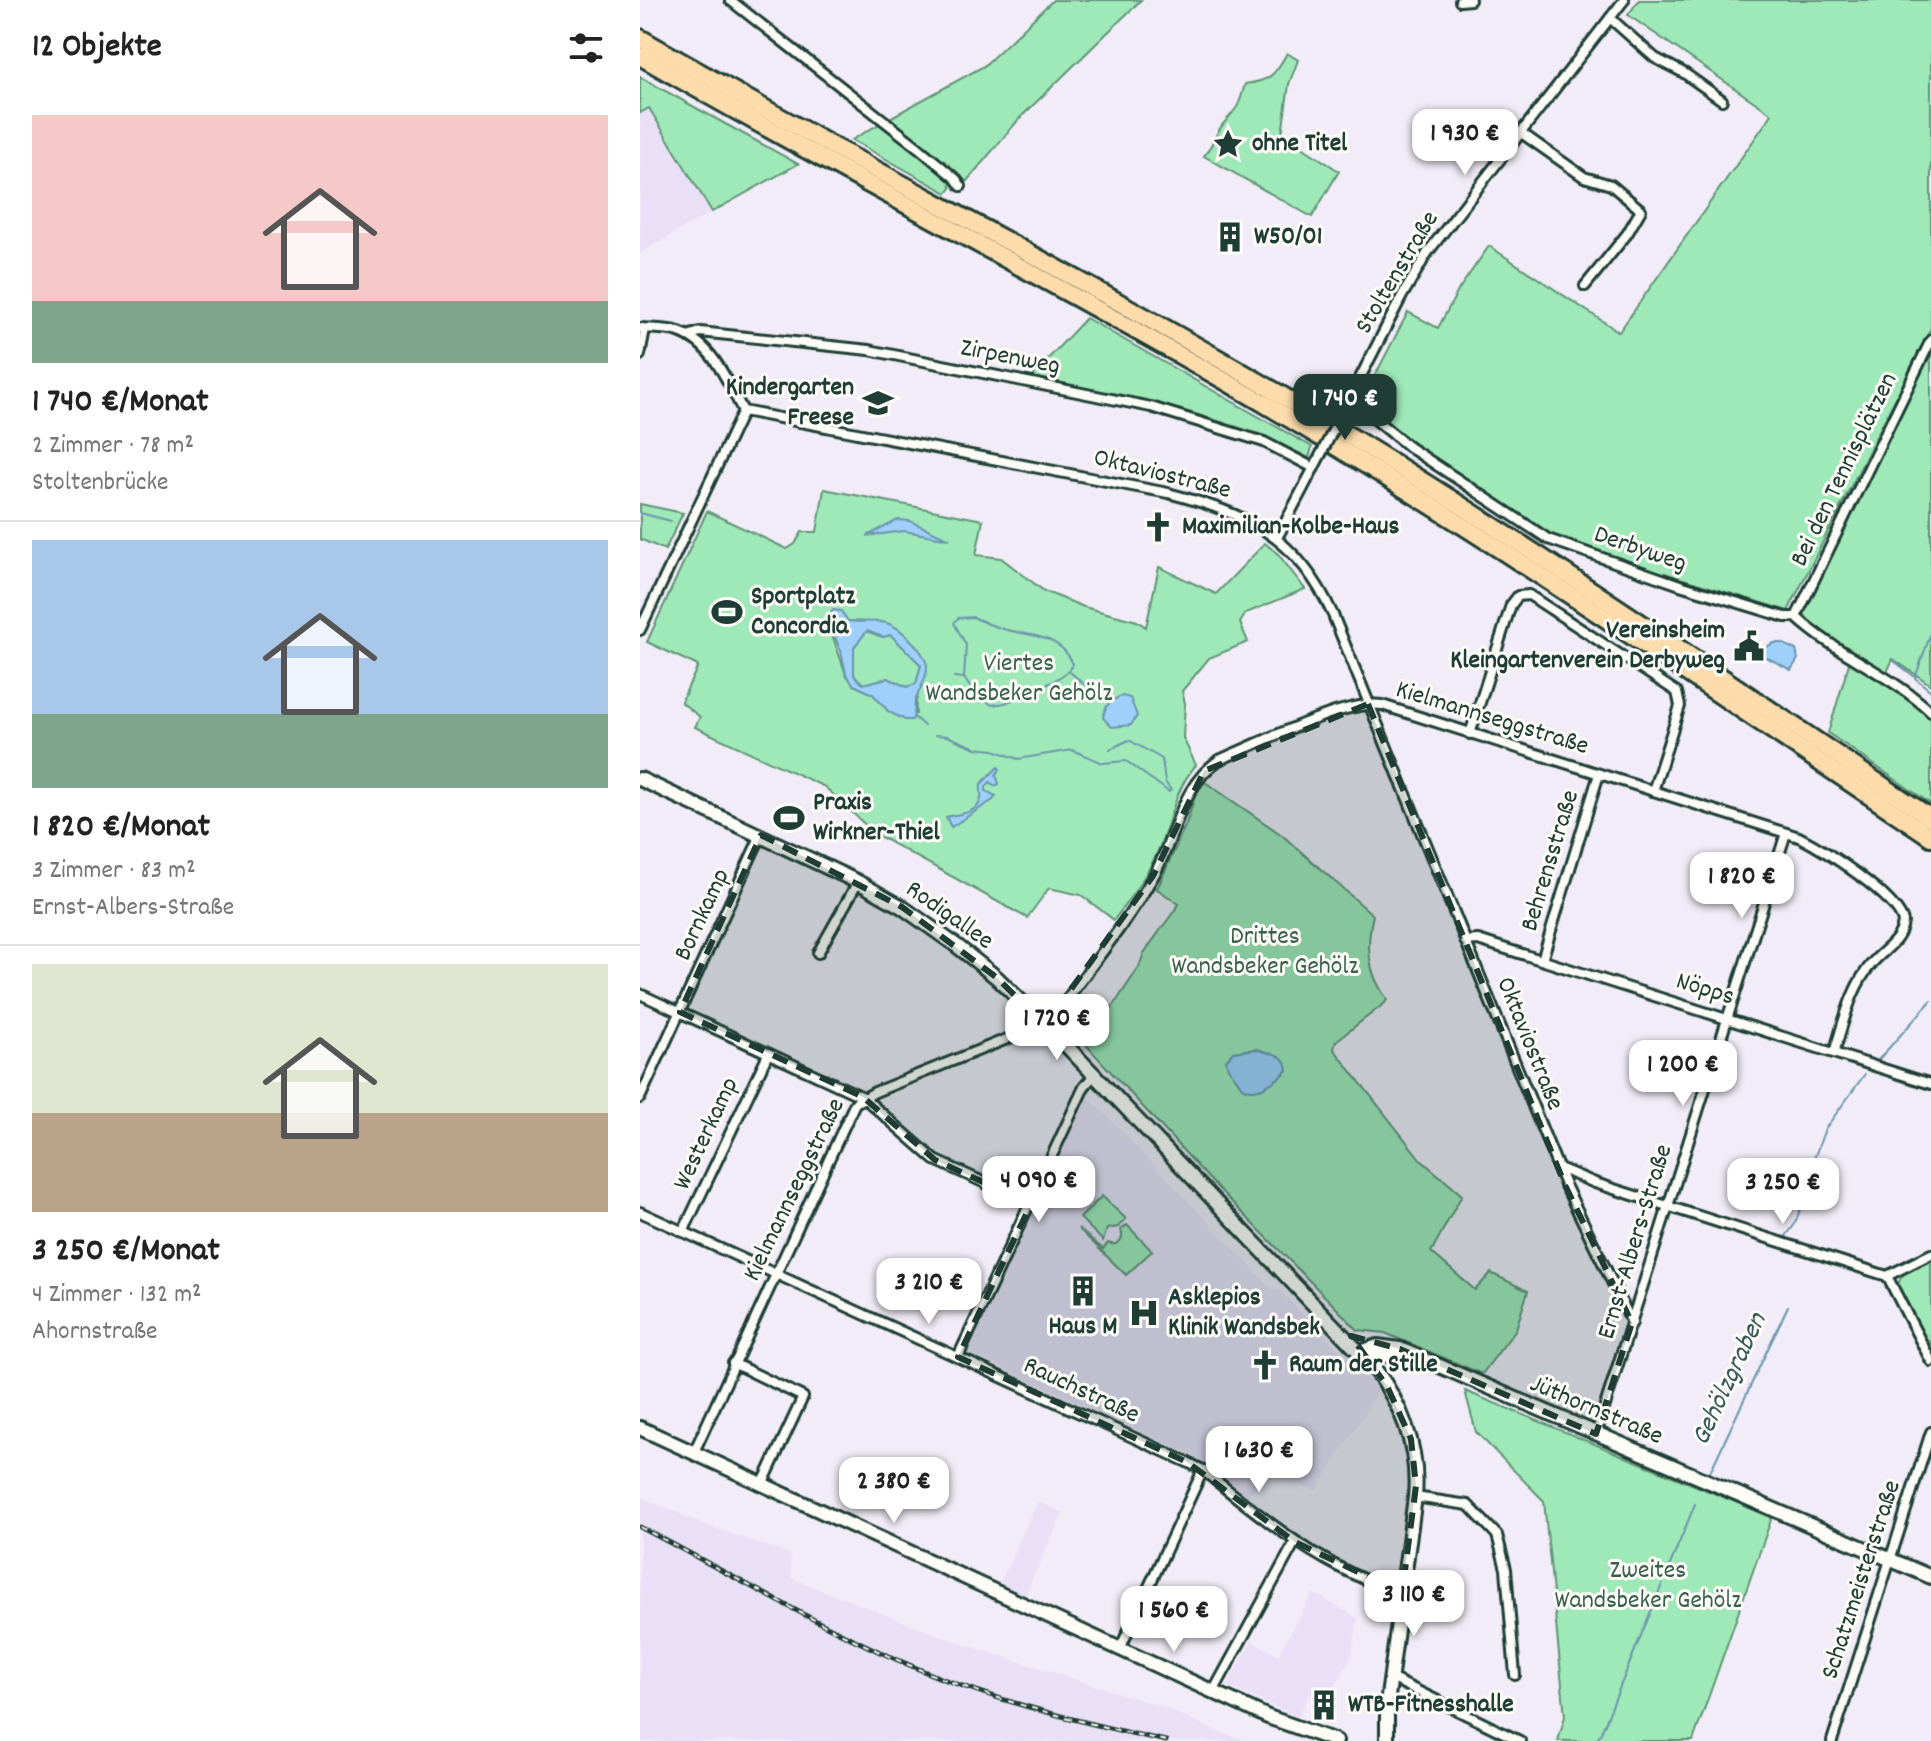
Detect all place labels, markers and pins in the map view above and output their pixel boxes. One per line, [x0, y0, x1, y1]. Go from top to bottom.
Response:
pin: 1 930 € [1391, 109, 1539, 177]
place label: ohne Titel [1252, 126, 1348, 163]
place icon: ohne Titel [1211, 127, 1245, 161]
place label: W50/01 [1254, 219, 1322, 256]
building icon: W50/01 [1213, 220, 1247, 254]
place label: Kindergarten Freese [726, 370, 854, 437]
pin: 1 740 € [1271, 374, 1419, 442]
school or university icon: Kindergarten Freese [861, 386, 895, 420]
place label: Maximilian-Kolbe-Haus [1182, 509, 1400, 546]
church icon: Maximilian-Kolbe-Haus [1141, 510, 1175, 544]
place label: Sportplatz Concordia [751, 579, 856, 646]
sports icon: Sportplatz Concordia [710, 595, 744, 629]
place label: Vereinsheim Kleingartenverein Derbyweg [1450, 613, 1725, 680]
public building icon: Vereinsheim Kleingartenverein Derbyweg [1732, 629, 1766, 663]
place label: Praxis Wirkner-Thiel [813, 785, 940, 852]
sports icon: Praxis Wirkner-Thiel [772, 801, 806, 835]
pin: 1 820 € [1668, 852, 1816, 920]
pin: 1 720 € [983, 994, 1131, 1062]
pin: 1 200 € [1609, 1040, 1757, 1108]
pin: 4 090 € [965, 1156, 1113, 1224]
pin: 3 250 € [1709, 1158, 1857, 1226]
pin: 3 210 € [855, 1258, 1003, 1326]
building icon: Haus M [1066, 1274, 1100, 1308]
place label: Asklepios Klinik Wandsbek [1168, 1280, 1320, 1347]
hospital icon: Asklepios Klinik Wandsbek [1127, 1296, 1161, 1330]
place label: Haus M [1049, 1309, 1117, 1346]
place label: Raum der Stille [1289, 1347, 1438, 1384]
church icon: Raum der Stille [1248, 1348, 1282, 1382]
pin: 1 630 € [1185, 1426, 1333, 1494]
pin: 2 380 € [820, 1457, 968, 1525]
pin: 3 110 € [1340, 1570, 1488, 1638]
pin: 1 560 € [1100, 1586, 1248, 1654]
place label: WTB-Fitnesshalle [1348, 1687, 1514, 1724]
building icon: WTB-Fitnesshalle [1307, 1688, 1341, 1722]

